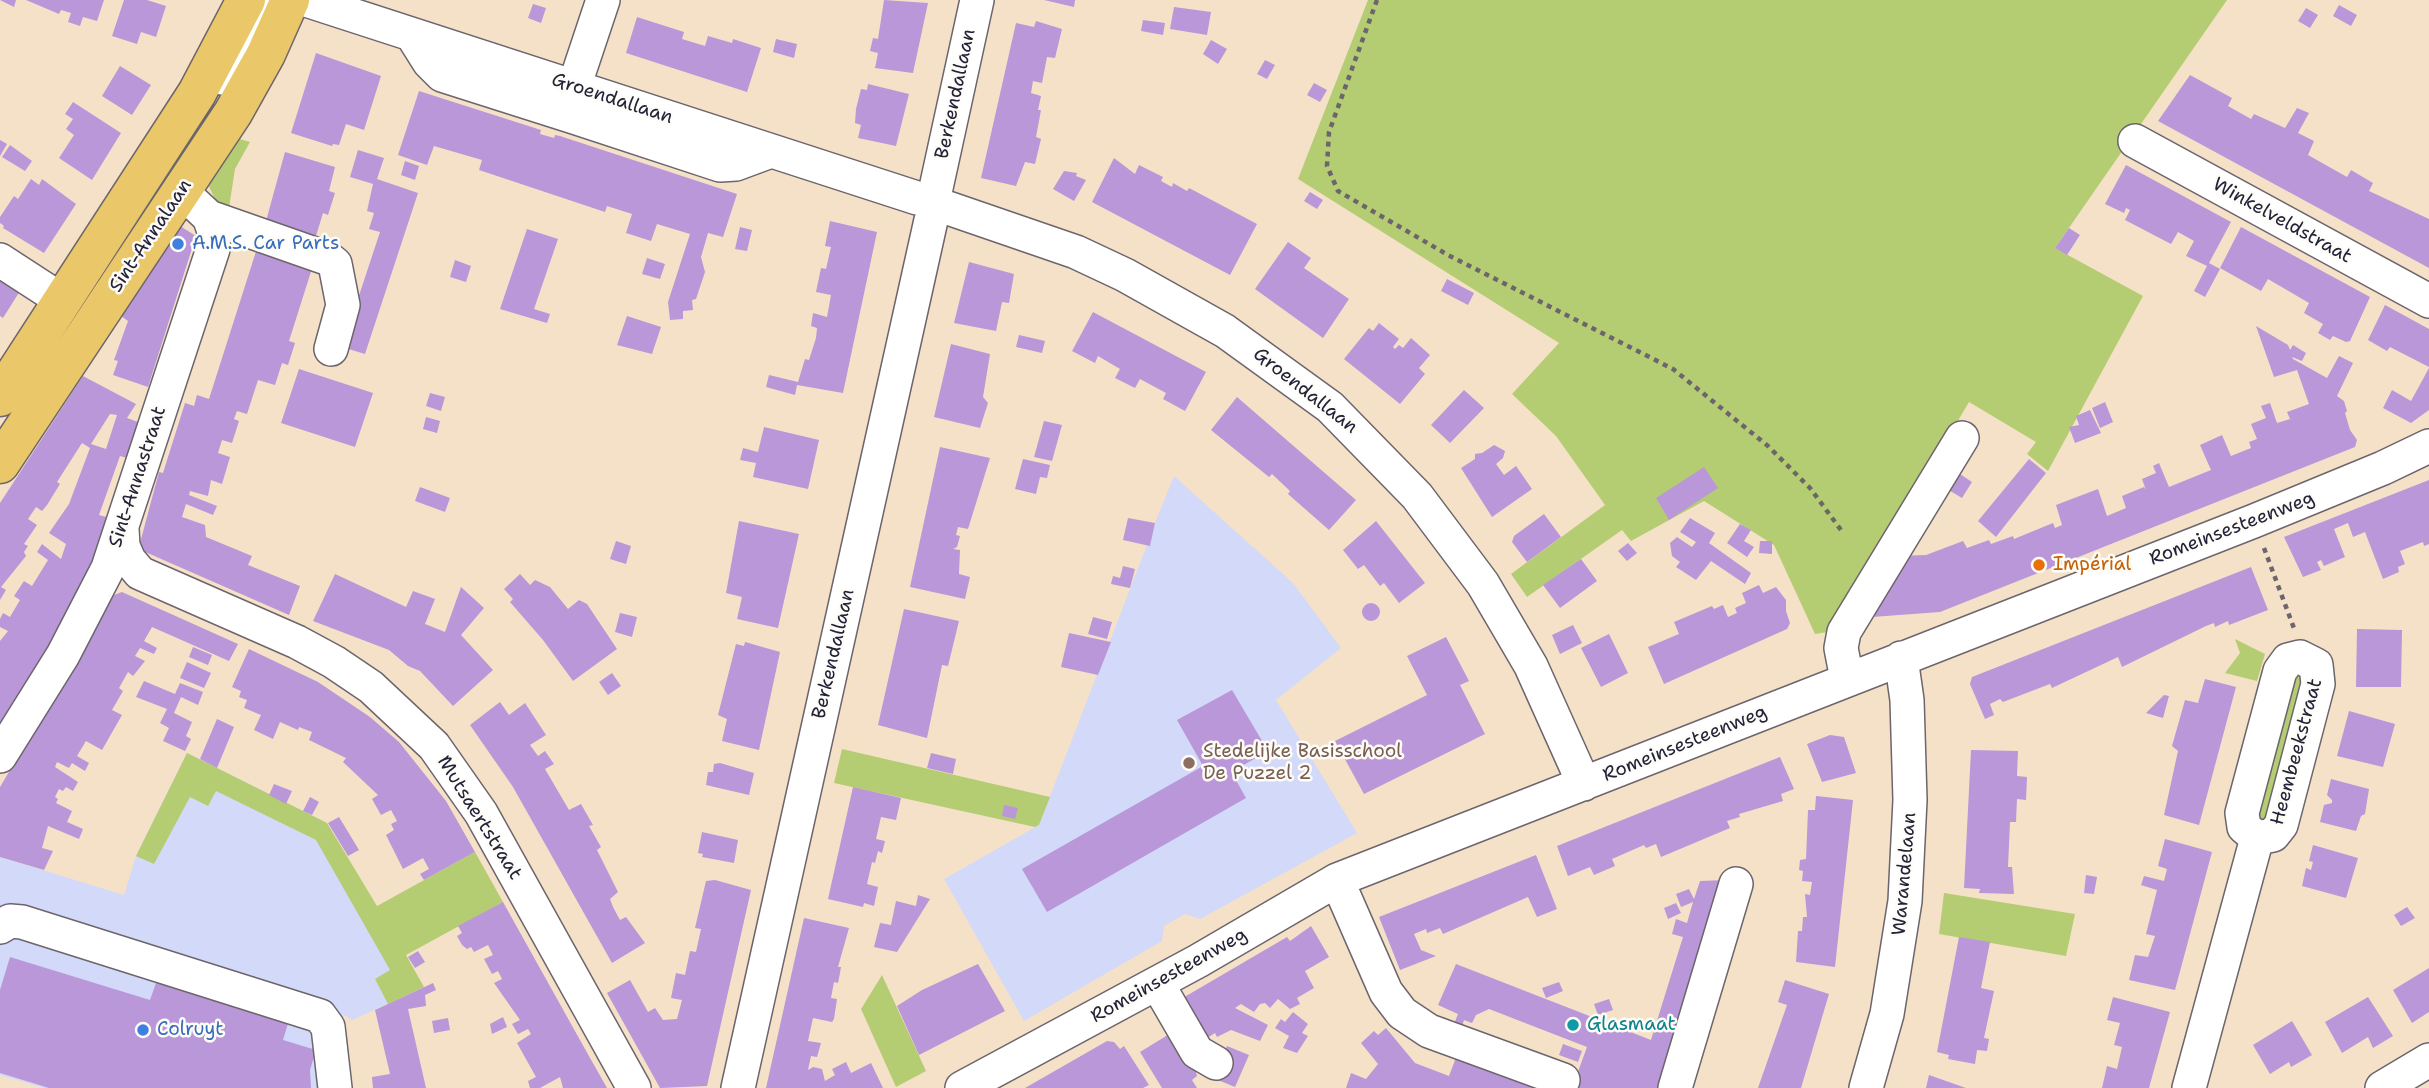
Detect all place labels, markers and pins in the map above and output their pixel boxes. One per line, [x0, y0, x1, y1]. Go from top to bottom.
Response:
place label: A.M.S. Car Parts [192, 233, 339, 255]
marker: A.M.S. Car Parts [170, 236, 186, 252]
place label: Impérial [2053, 554, 2131, 576]
marker: Impérial [2031, 557, 2047, 573]
place label: Stedelijke Basisschool De Puzzel 2 [1203, 741, 1402, 785]
marker: Stedelijke Basisschool De Puzzel 2 [1181, 755, 1197, 771]
place label: Glasmaat [1587, 1014, 1676, 1036]
marker: Glasmaat [1565, 1017, 1581, 1033]
place label: Colruyt [157, 1019, 224, 1041]
marker: Colruyt [135, 1022, 151, 1038]

